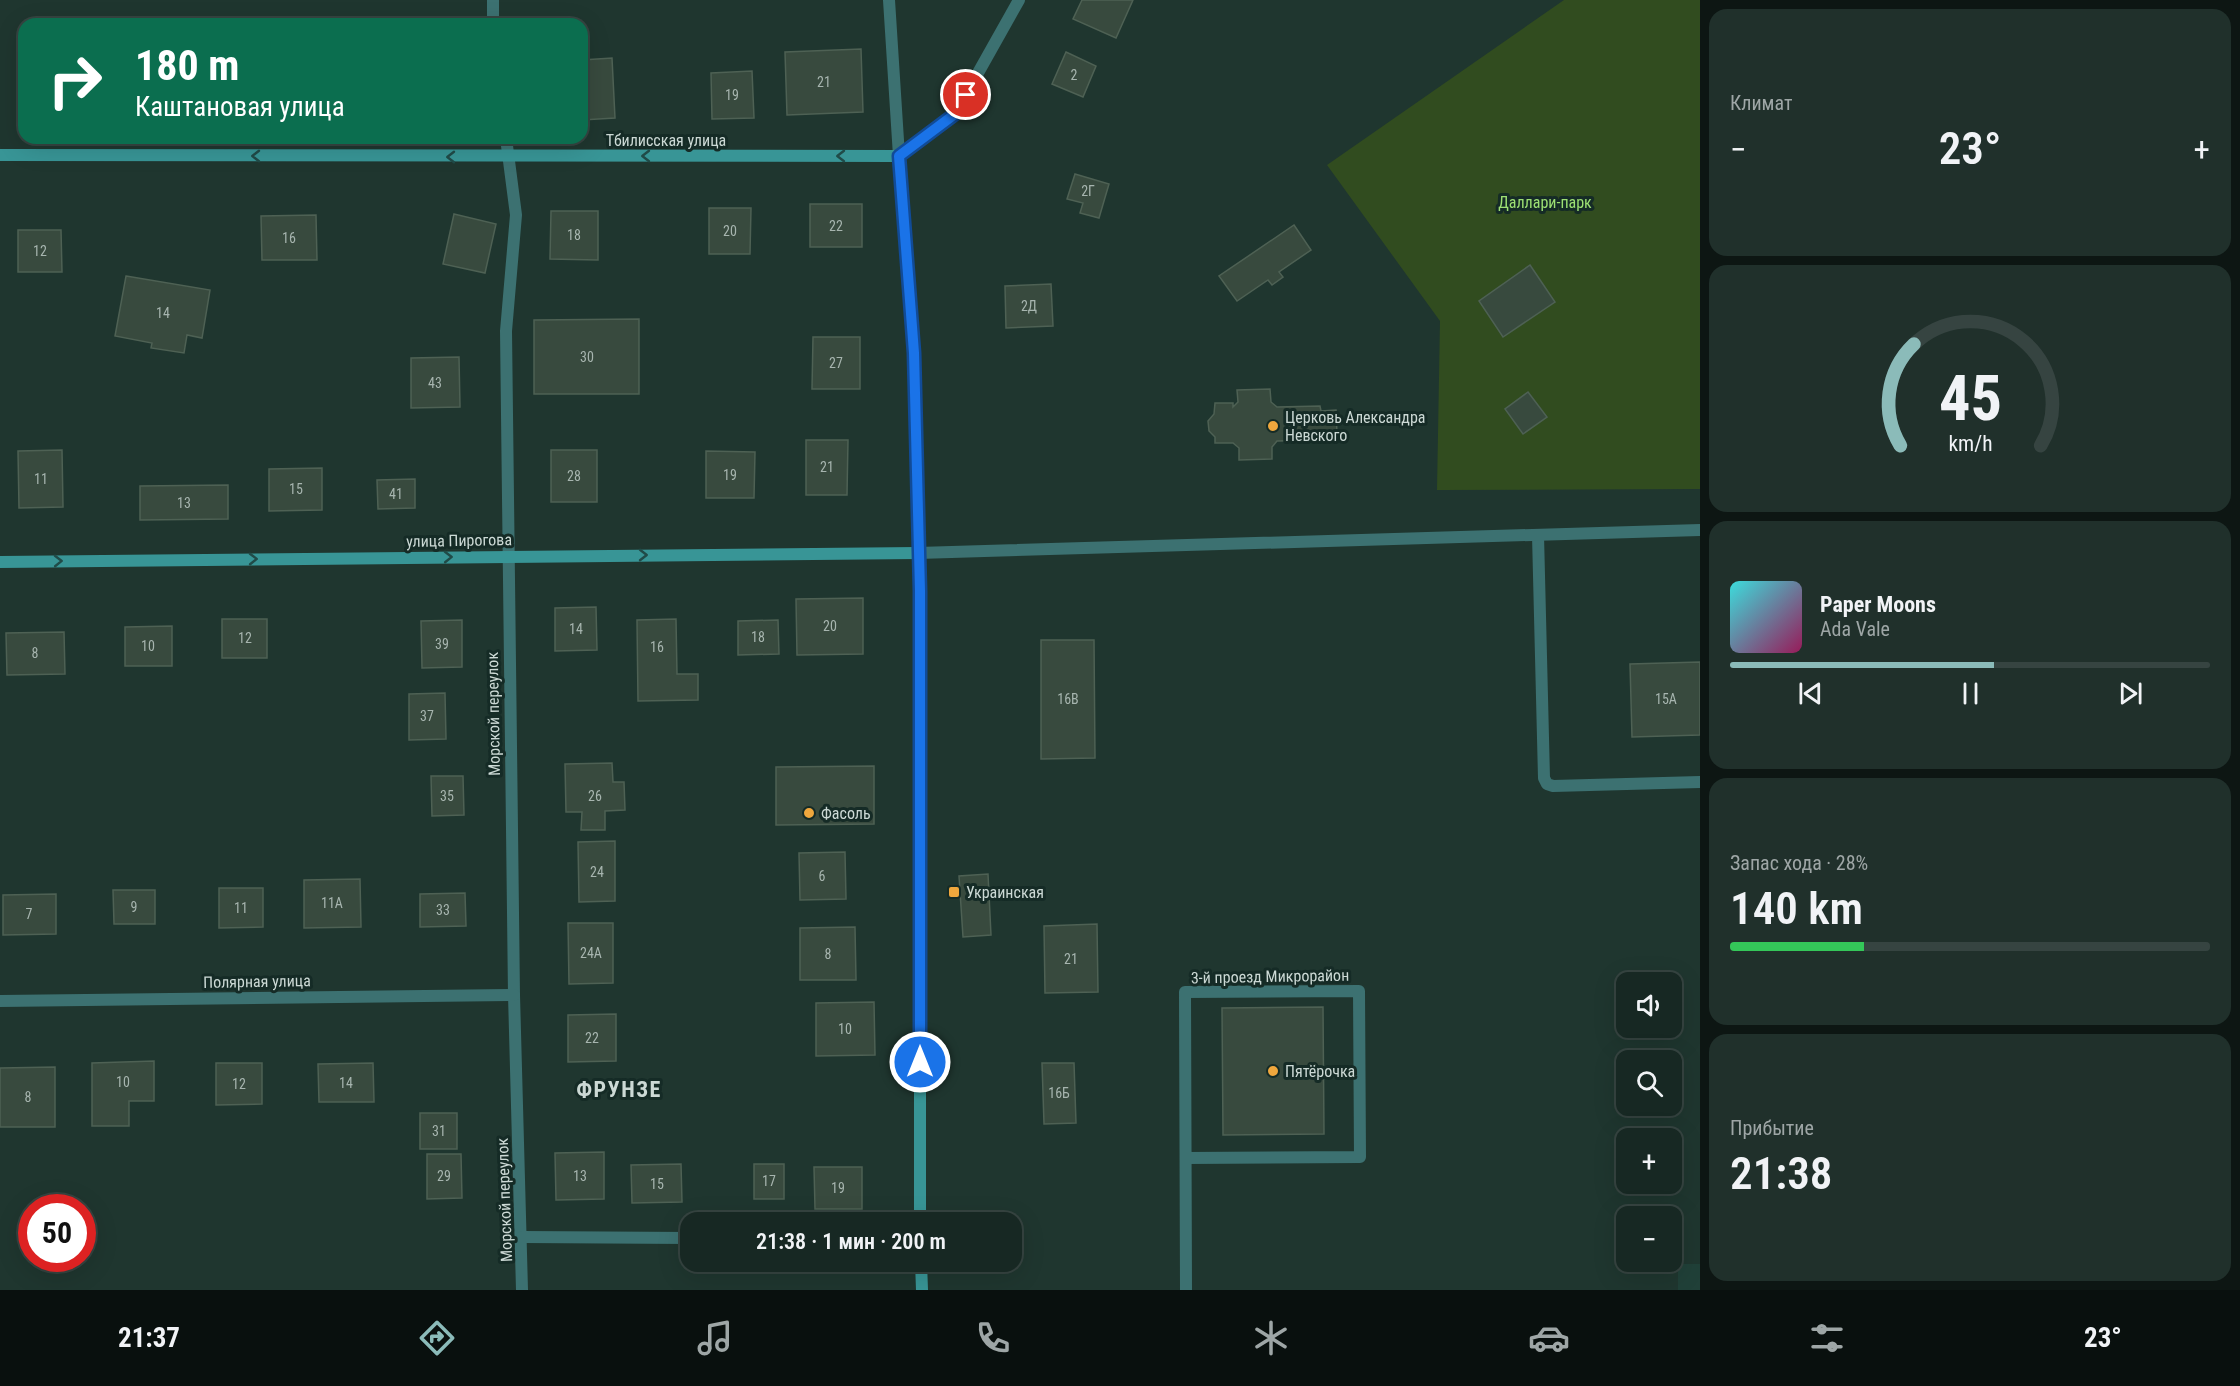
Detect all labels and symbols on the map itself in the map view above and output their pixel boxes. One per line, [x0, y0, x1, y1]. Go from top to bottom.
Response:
house number: 2 [1071, 67, 1078, 83]
pin [940, 69, 991, 120]
house number: 21 [817, 74, 831, 90]
house number: 19 [725, 87, 739, 103]
street label: Тбилисская улица [606, 131, 726, 150]
one-way arrow [251, 150, 260, 162]
one-way arrow [641, 150, 650, 162]
one-way arrow [836, 150, 845, 162]
one-way arrow [446, 151, 455, 163]
house number: 2Г [1081, 183, 1095, 199]
park label: Даллари-парк [1498, 193, 1592, 212]
house number: 22 [829, 218, 843, 234]
house number: 20 [723, 223, 737, 239]
house number: 18 [567, 227, 581, 243]
house number: 16 [282, 230, 296, 246]
house number: 12 [33, 243, 47, 259]
house number: 2Д [1021, 298, 1037, 314]
house number: 14 [156, 305, 170, 321]
house number: 30 [580, 349, 594, 365]
house number: 27 [829, 355, 843, 371]
house number: 43 [428, 375, 442, 391]
place label: Церковь Александра Невского [1285, 408, 1425, 445]
marker: Церковь Александра Невского [1266, 419, 1280, 433]
house number: 21 [820, 459, 834, 475]
house number: 19 [723, 467, 737, 483]
house number: 28 [567, 468, 581, 484]
house number: 11 [34, 471, 48, 487]
house number: 15 [289, 481, 303, 497]
house number: 41 [389, 486, 403, 502]
house number: 13 [177, 495, 191, 511]
street label: улица Пирогова [406, 530, 512, 551]
one-way arrow [639, 549, 648, 561]
one-way arrow [444, 551, 453, 563]
one-way arrow [249, 553, 258, 565]
one-way arrow [54, 555, 63, 568]
house number: 20 [823, 618, 837, 634]
house number: 14 [569, 621, 583, 637]
house number: 18 [751, 629, 765, 645]
house number: 12 [238, 630, 252, 646]
house number: 39 [435, 636, 449, 652]
house number: 10 [141, 638, 155, 654]
house number: 16 [650, 639, 664, 655]
house number: 8 [32, 645, 39, 661]
street label: Морской переулок [483, 652, 504, 776]
house number: 16В [1057, 691, 1079, 707]
house number: 15А [1655, 691, 1677, 707]
house number: 37 [420, 708, 434, 724]
house number: 35 [440, 788, 454, 804]
house number: 26 [588, 788, 602, 804]
place label: Фасоль [821, 804, 871, 823]
marker: Фасоль [802, 806, 816, 820]
house number: 24 [590, 864, 604, 880]
house number: 6 [819, 868, 826, 884]
place label: Украинская [966, 883, 1044, 902]
marker: Украинская [947, 885, 961, 899]
house number: 11А [321, 895, 343, 911]
house number: 9 [131, 899, 137, 915]
house number: 11 [234, 900, 248, 916]
house number: 33 [436, 902, 450, 918]
house number: 7 [26, 906, 33, 922]
house number: 24А [580, 945, 602, 961]
house number: 8 [825, 946, 832, 962]
house number: 21 [1064, 951, 1078, 967]
street label: 3-й проезд Микрорайон [1191, 966, 1349, 987]
street label: Полярная улица [203, 971, 311, 992]
house number: 10 [838, 1021, 852, 1037]
house number: 22 [585, 1030, 599, 1046]
position arrow [888, 1030, 952, 1094]
place label: Пятёрочка [1285, 1062, 1355, 1081]
marker: Пятёрочка [1266, 1064, 1280, 1078]
house number: 10 [116, 1074, 130, 1090]
house number: 14 [339, 1075, 353, 1091]
house number: 12 [232, 1076, 246, 1092]
district label: ФРУНЗЕ [576, 1077, 662, 1102]
house number: 16Б [1048, 1085, 1070, 1101]
house number: 8 [25, 1089, 32, 1105]
house number: 31 [432, 1123, 446, 1139]
street label: Морской переулок [493, 1137, 516, 1262]
house number: 29 [437, 1168, 451, 1184]
house number: 13 [573, 1168, 587, 1184]
house number: 17 [762, 1173, 776, 1189]
house number: 15 [650, 1176, 664, 1192]
house number: 19 [831, 1180, 845, 1196]
speed limit sign: 50 [18, 1194, 96, 1272]

